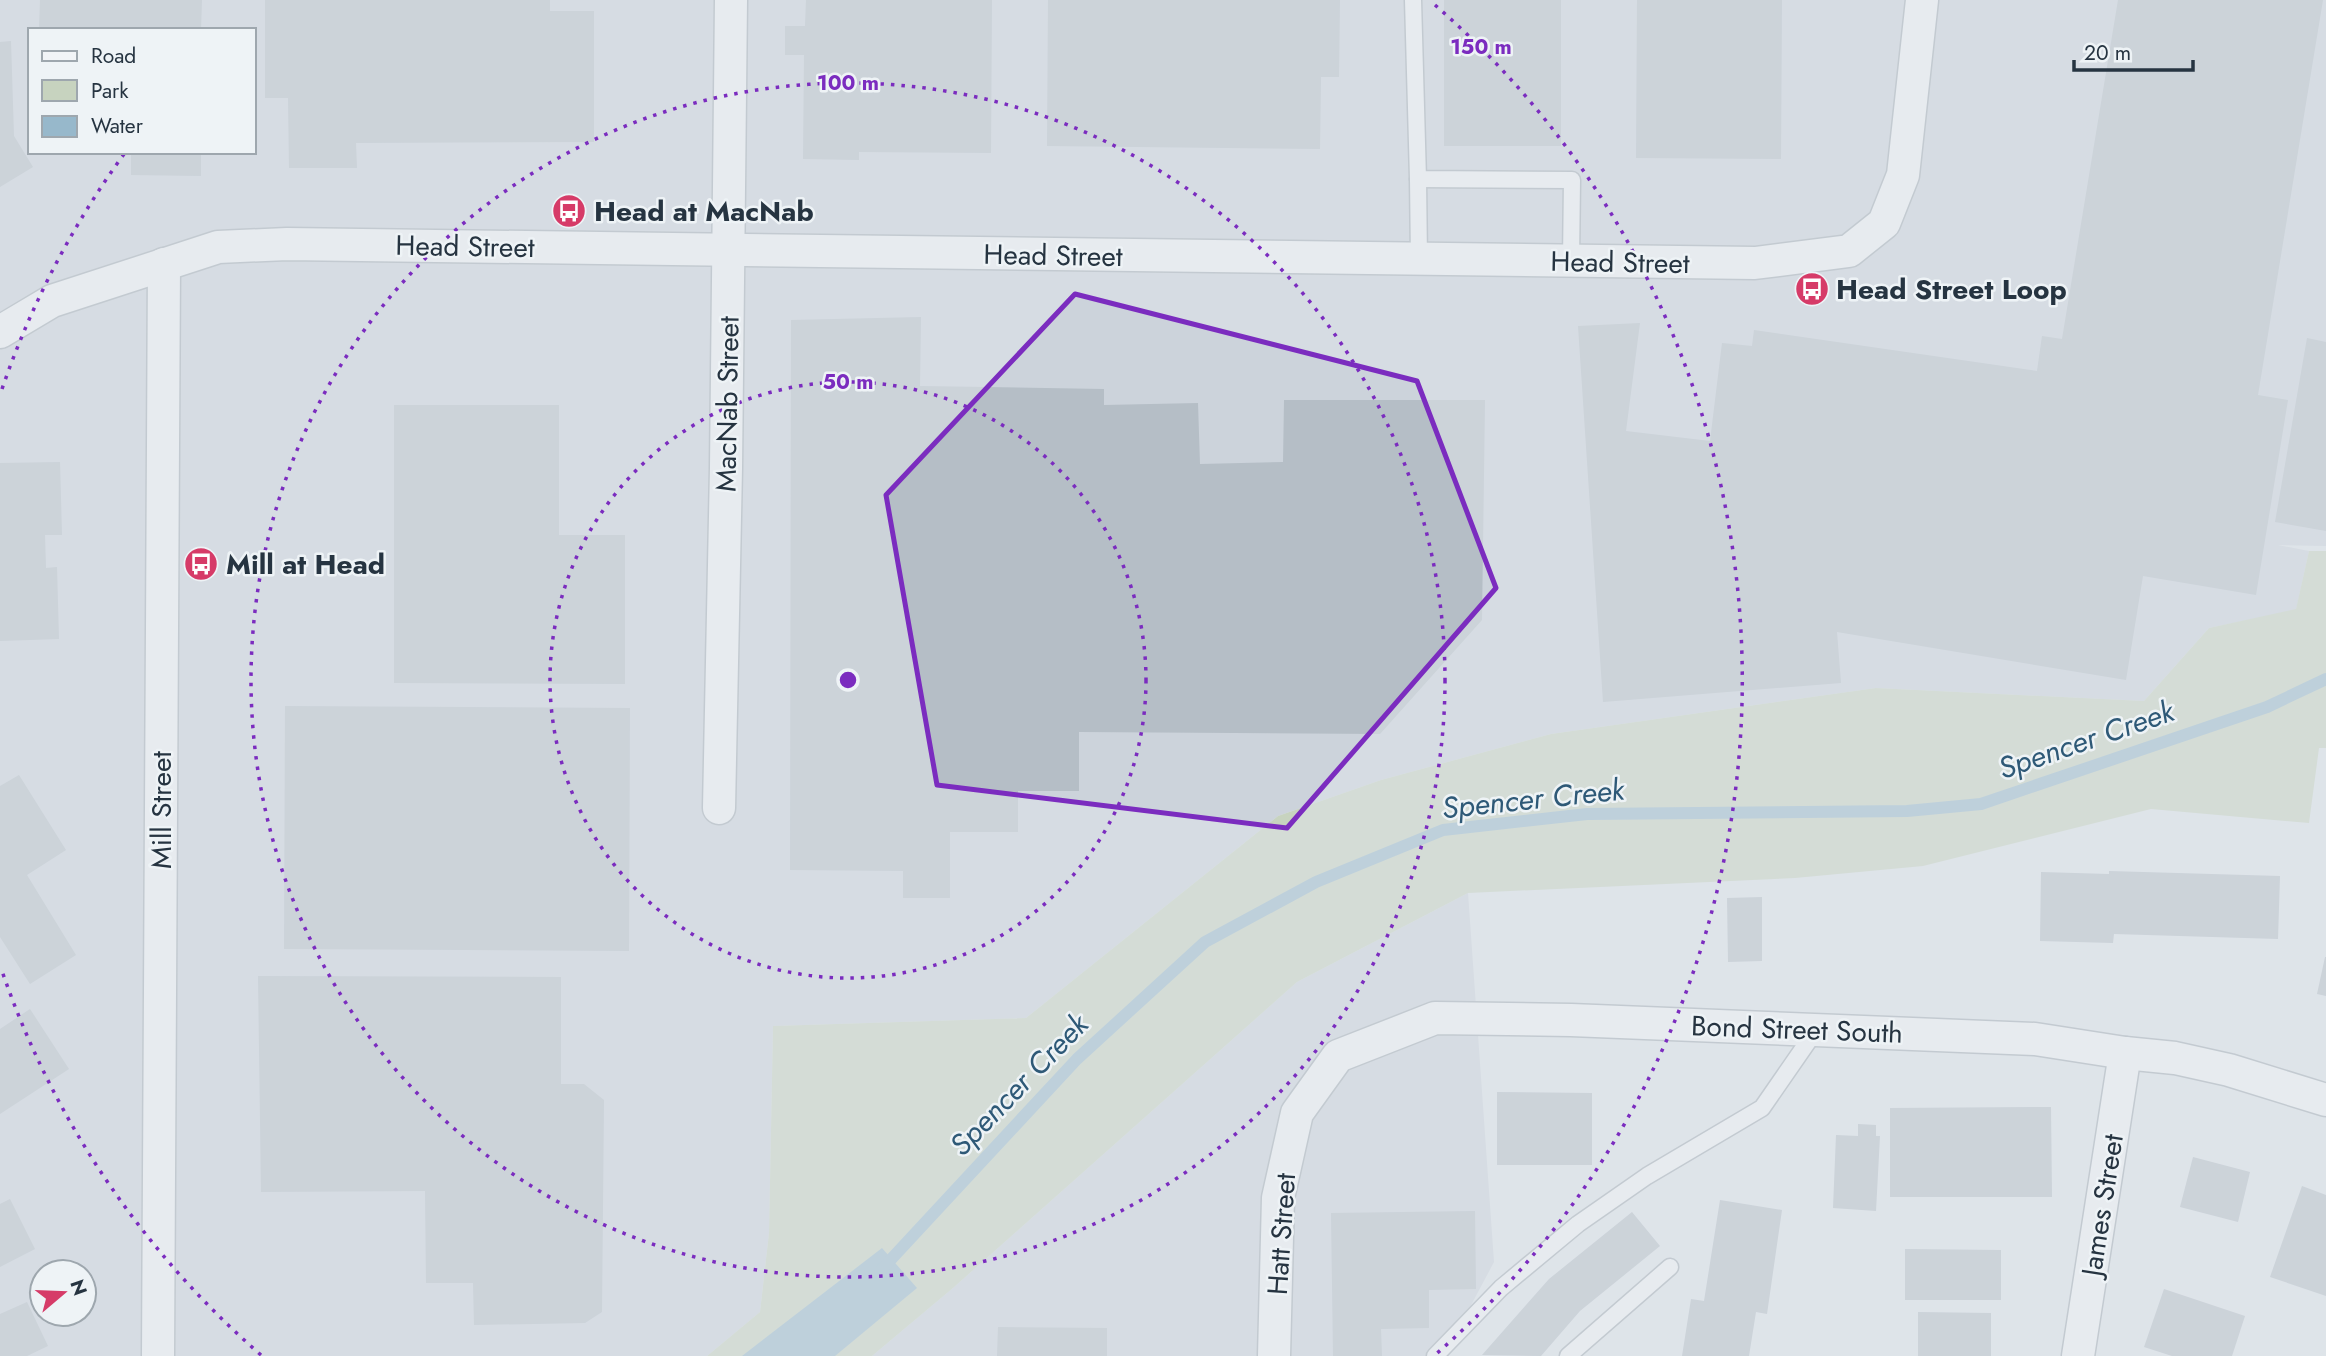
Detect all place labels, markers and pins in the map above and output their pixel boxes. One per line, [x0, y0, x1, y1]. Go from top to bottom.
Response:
place label: Head at MacNab [594, 191, 814, 232]
bus stop icon: Head at MacNab [550, 192, 588, 230]
place label: Head Street Loop [1836, 269, 2067, 310]
bus stop icon: Head Street Loop [1793, 270, 1831, 308]
place label: Mill at Head [226, 544, 385, 585]
bus stop icon: Mill at Head [182, 545, 220, 583]
centre of rings [836, 668, 860, 692]

